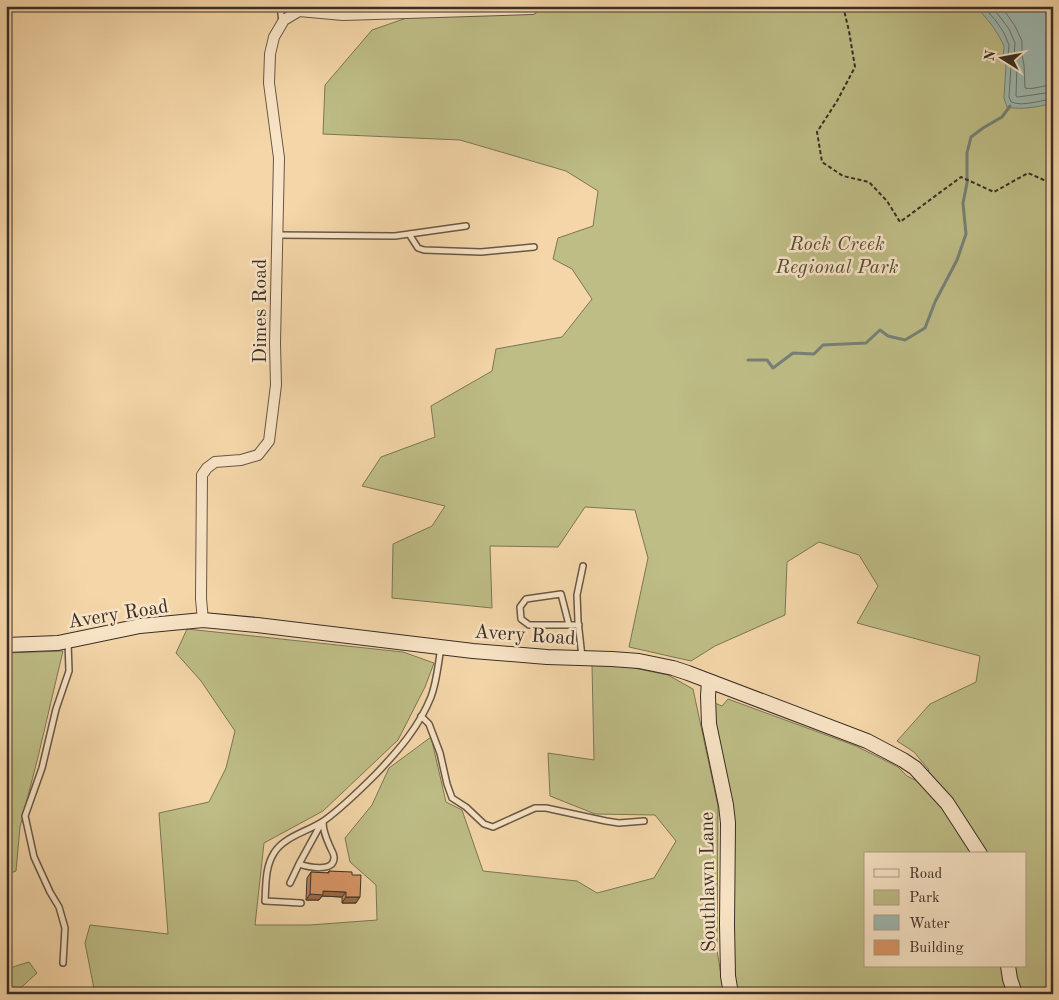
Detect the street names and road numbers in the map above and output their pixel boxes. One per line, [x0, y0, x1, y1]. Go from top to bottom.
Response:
street label: Dimes Road [251, 259, 271, 363]
street label: Avery Road [66, 597, 170, 633]
street label: Avery Road [473, 622, 576, 650]
street label: Southlawn Lane [698, 811, 720, 953]

